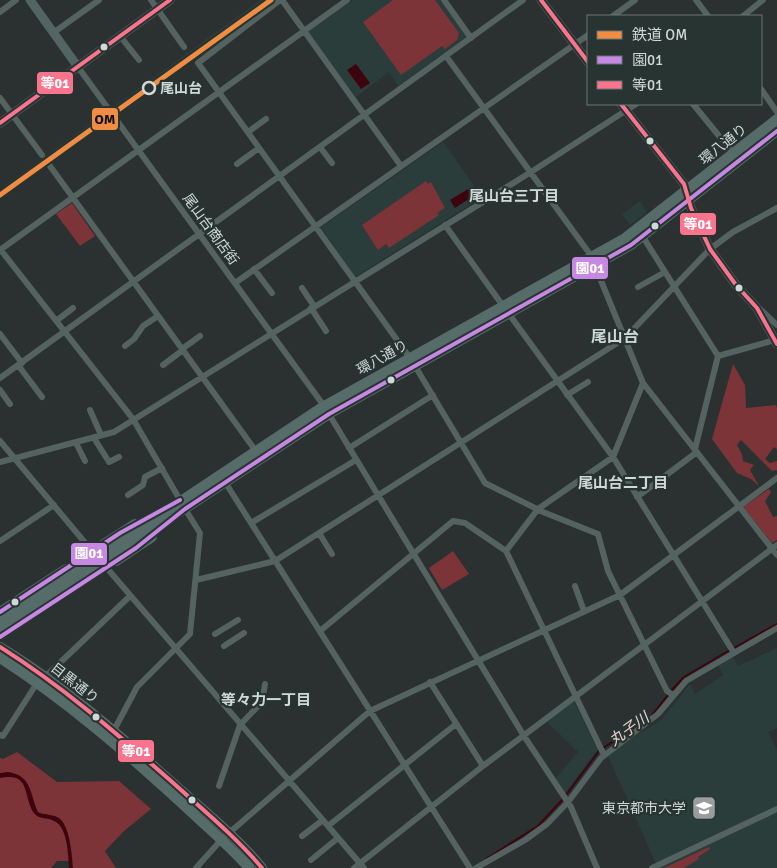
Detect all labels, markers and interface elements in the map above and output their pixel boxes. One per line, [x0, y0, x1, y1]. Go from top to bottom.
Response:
legend [587, 15, 762, 105]
text: 鉄道 OM [632, 26, 687, 44]
unlabelled marker [99, 42, 109, 52]
text: 園01 [632, 51, 663, 69]
line badge: 等01 [36, 71, 74, 95]
text: 等01 [40, 75, 70, 92]
text: 等01 [632, 76, 663, 94]
place label: 尾山台 [160, 80, 202, 97]
marker: 尾山台 [142, 81, 156, 95]
line badge: OM [91, 107, 119, 131]
text: OM [95, 111, 116, 128]
street label: 環八通り [696, 120, 751, 168]
unlabelled marker [645, 136, 655, 146]
district label: 尾山台三丁目 [469, 187, 559, 205]
street label: 尾山台商店街 [179, 190, 242, 268]
line badge: 等01 [679, 212, 717, 236]
text: 等01 [683, 216, 713, 233]
unlabelled marker [650, 221, 660, 231]
line badge: 園01 [571, 256, 609, 280]
text: 園01 [575, 260, 605, 277]
unlabelled marker [734, 283, 744, 293]
district label: 尾山台 [591, 327, 639, 347]
street label: 環八通り [354, 336, 411, 378]
unlabelled marker [386, 375, 396, 385]
district label: 尾山台二丁目 [578, 474, 668, 492]
line badge: 園01 [70, 542, 108, 566]
text: 園01 [74, 545, 104, 562]
unlabelled marker [10, 597, 20, 607]
street label: 目黒通り [47, 659, 102, 707]
district label: 等々力一丁目 [221, 691, 311, 709]
water label: 丸子川 [606, 707, 654, 750]
unlabelled marker [91, 712, 101, 722]
line badge: 等01 [117, 739, 155, 763]
text: 等01 [121, 743, 151, 760]
unlabelled marker [187, 795, 197, 805]
school or university icon: 東京都市大学 [691, 795, 717, 821]
place label: 東京都市大学 [602, 800, 686, 817]

